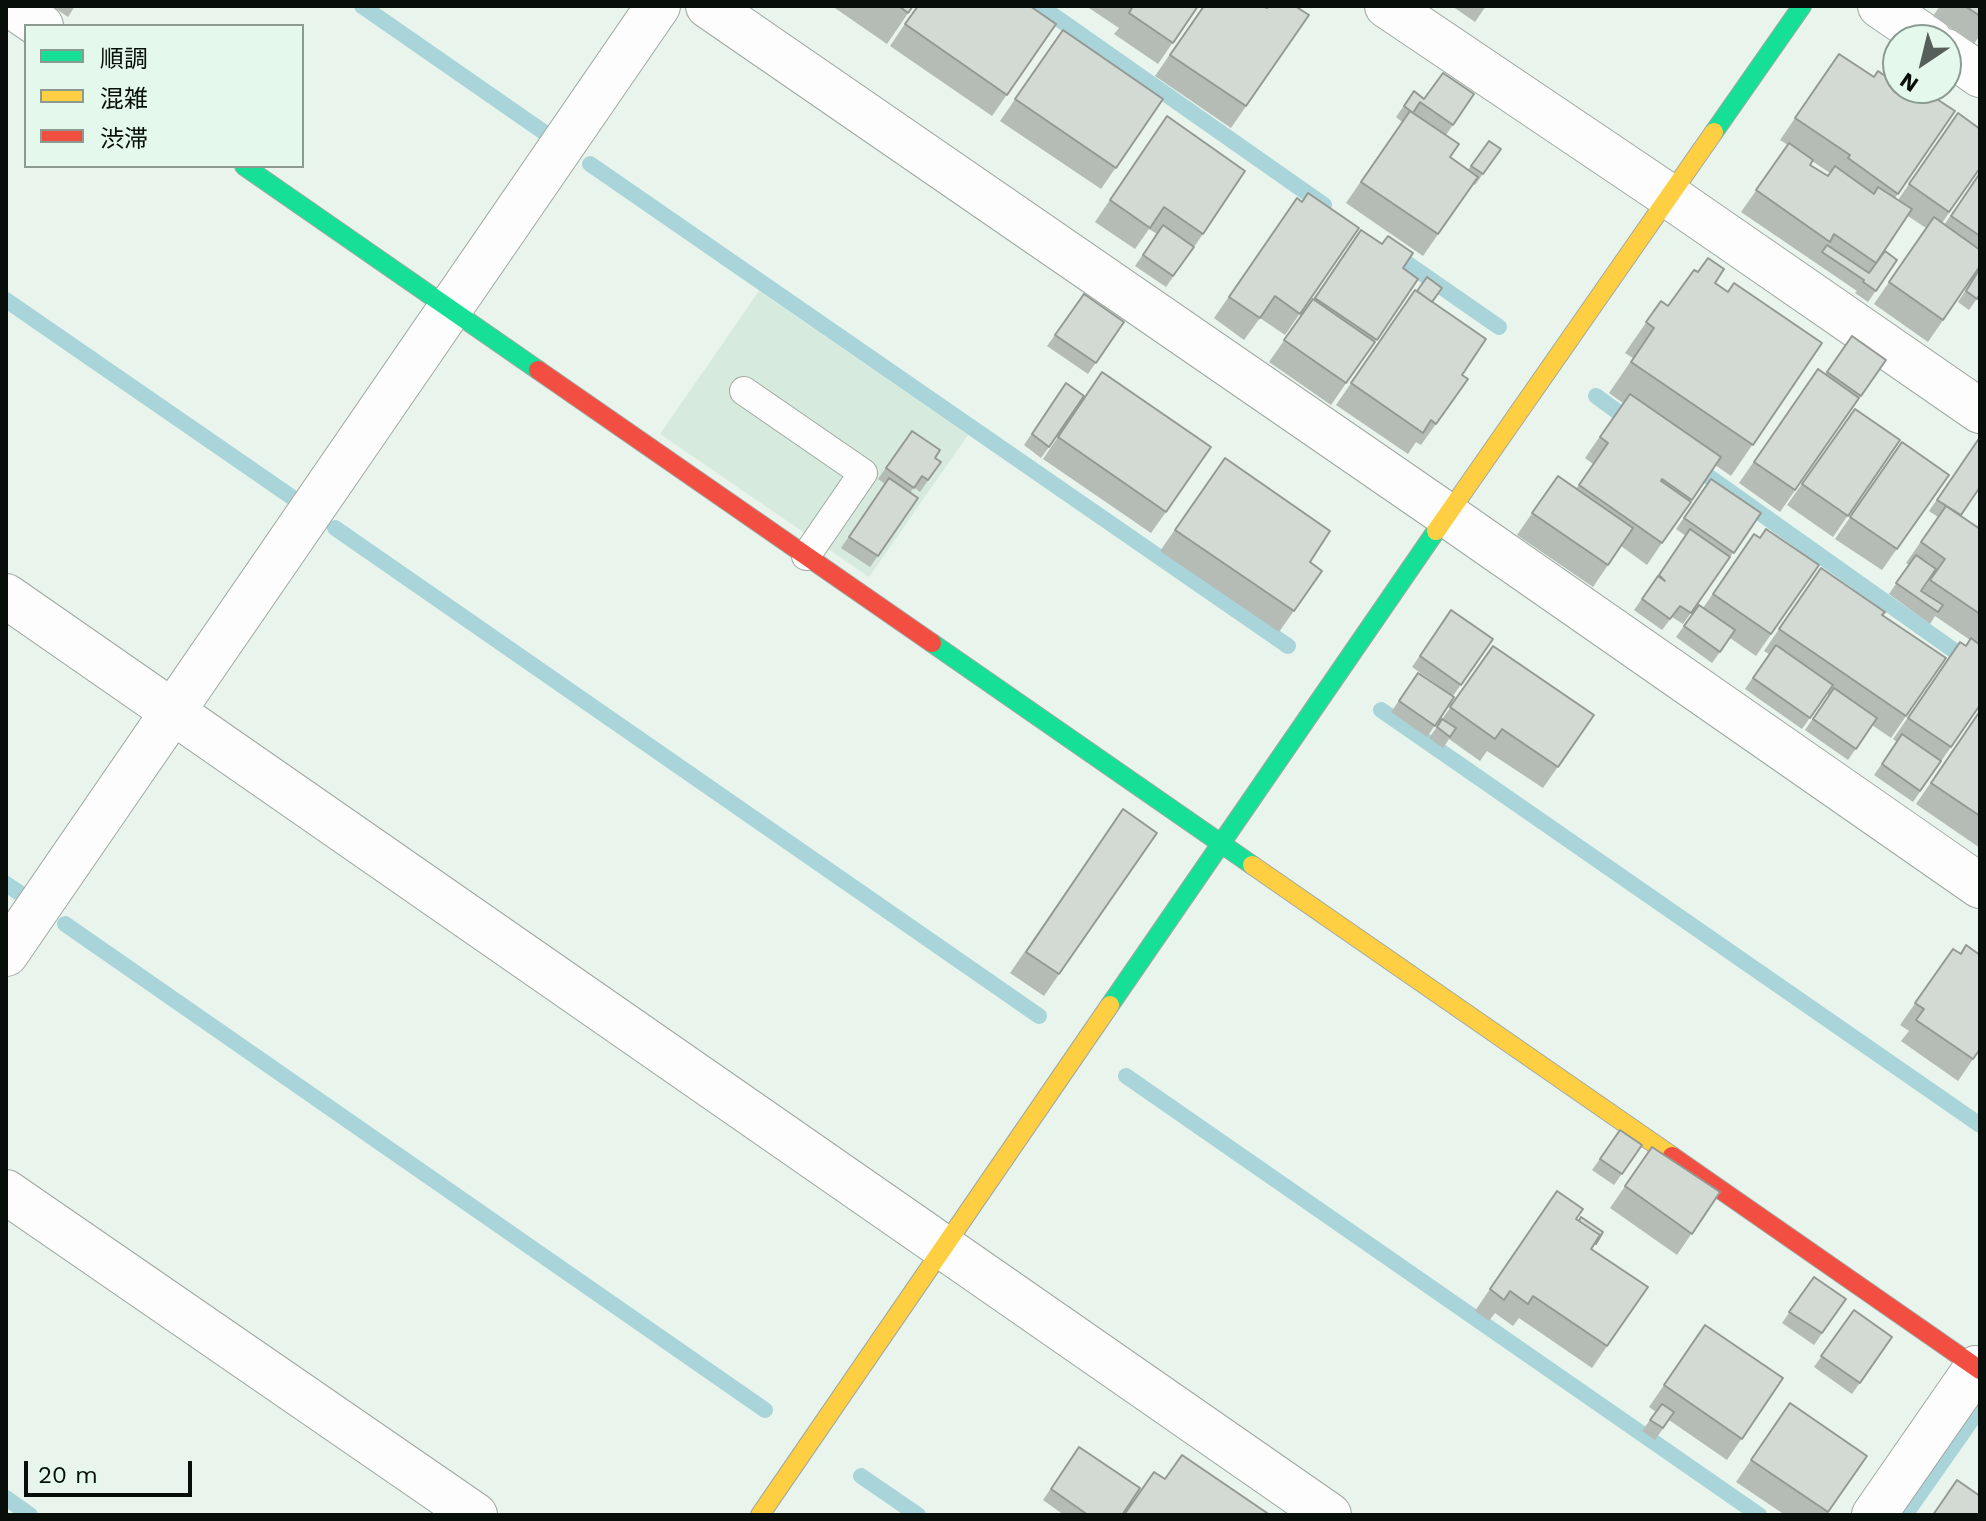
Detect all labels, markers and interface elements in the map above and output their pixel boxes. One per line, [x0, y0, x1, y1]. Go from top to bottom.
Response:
legend [24, 24, 304, 168]
north arrow [1882, 24, 1962, 104]
text: 順調 [100, 45, 148, 73]
text: N [1895, 68, 1923, 97]
text: 混雑 [100, 85, 148, 113]
text: 渋滞 [100, 125, 148, 153]
scale bar [28, 1445, 196, 1495]
text: 20 m [38, 1461, 98, 1489]

